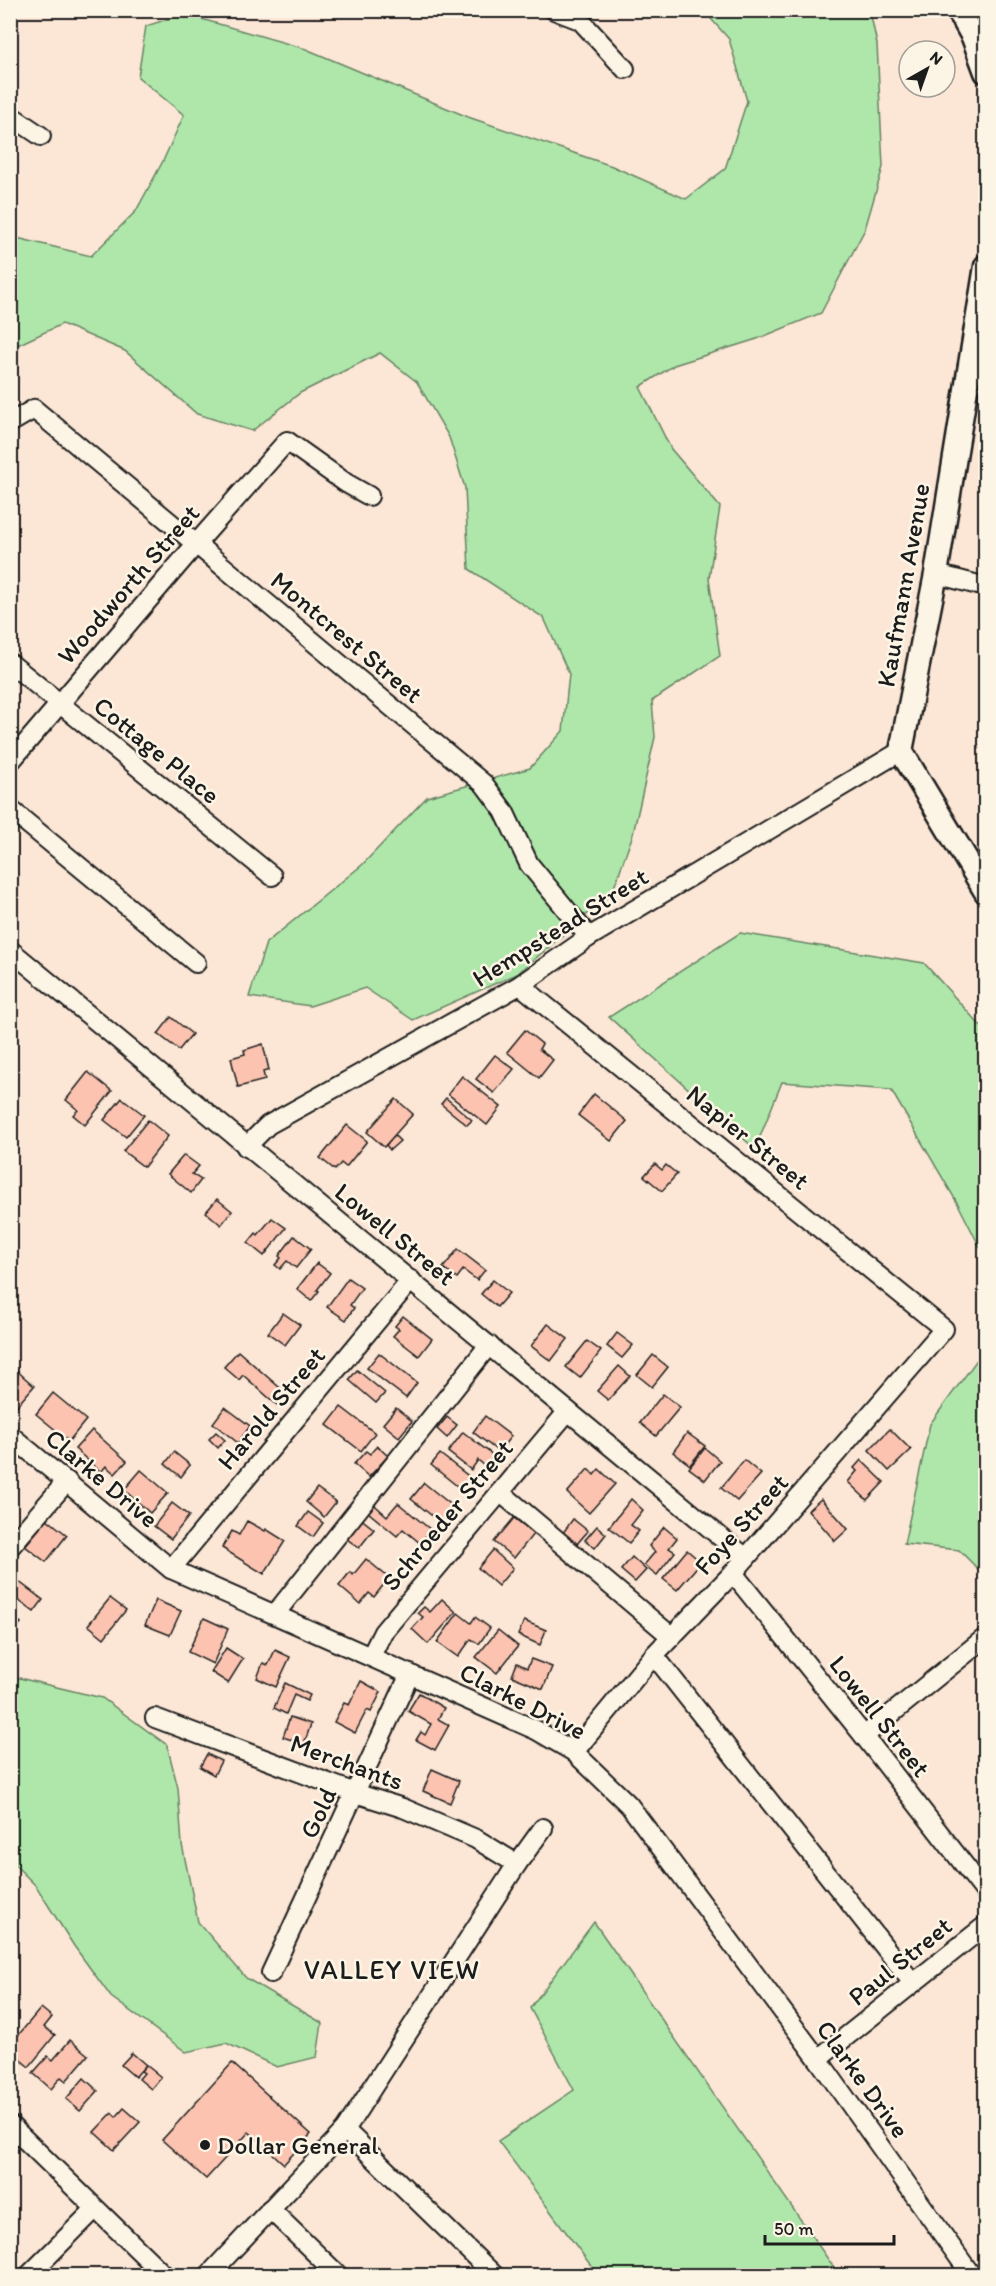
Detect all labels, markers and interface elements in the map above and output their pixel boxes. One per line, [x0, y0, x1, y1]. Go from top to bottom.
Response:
north arrow [897, 39, 957, 99]
text: N [926, 47, 947, 69]
street label: Kaufmann Avenue [869, 481, 937, 689]
street label: Woodworth Street [50, 497, 206, 671]
street label: Montcrest Street [264, 564, 430, 710]
street label: Cottage Place [87, 689, 227, 811]
street label: Hempstead Street [466, 860, 654, 994]
street label: Napier Street [680, 1078, 816, 1196]
street label: Lowell Street [328, 1176, 462, 1292]
street label: Harold Street [210, 1340, 332, 1476]
street label: Clarke Drive [39, 1422, 165, 1534]
street label: Schroeder Street [374, 1433, 520, 1597]
street label: Foye Street [687, 1466, 795, 1581]
street label: Lowell Street [823, 1649, 938, 1783]
street label: Clarke Drive [454, 1655, 592, 1747]
street label: Merchants [286, 1727, 408, 1797]
street label: Gold [292, 1782, 344, 1844]
street label: Paul Street [842, 1909, 959, 2013]
district label: VALLEY VIEW [304, 1953, 480, 1986]
street label: Clarke Drive [810, 2014, 916, 2144]
place label: Dollar General [217, 2129, 379, 2161]
marker: Dollar General [198, 2138, 212, 2152]
scale bar [765, 2208, 894, 2246]
text: 50 m [774, 2218, 814, 2240]

